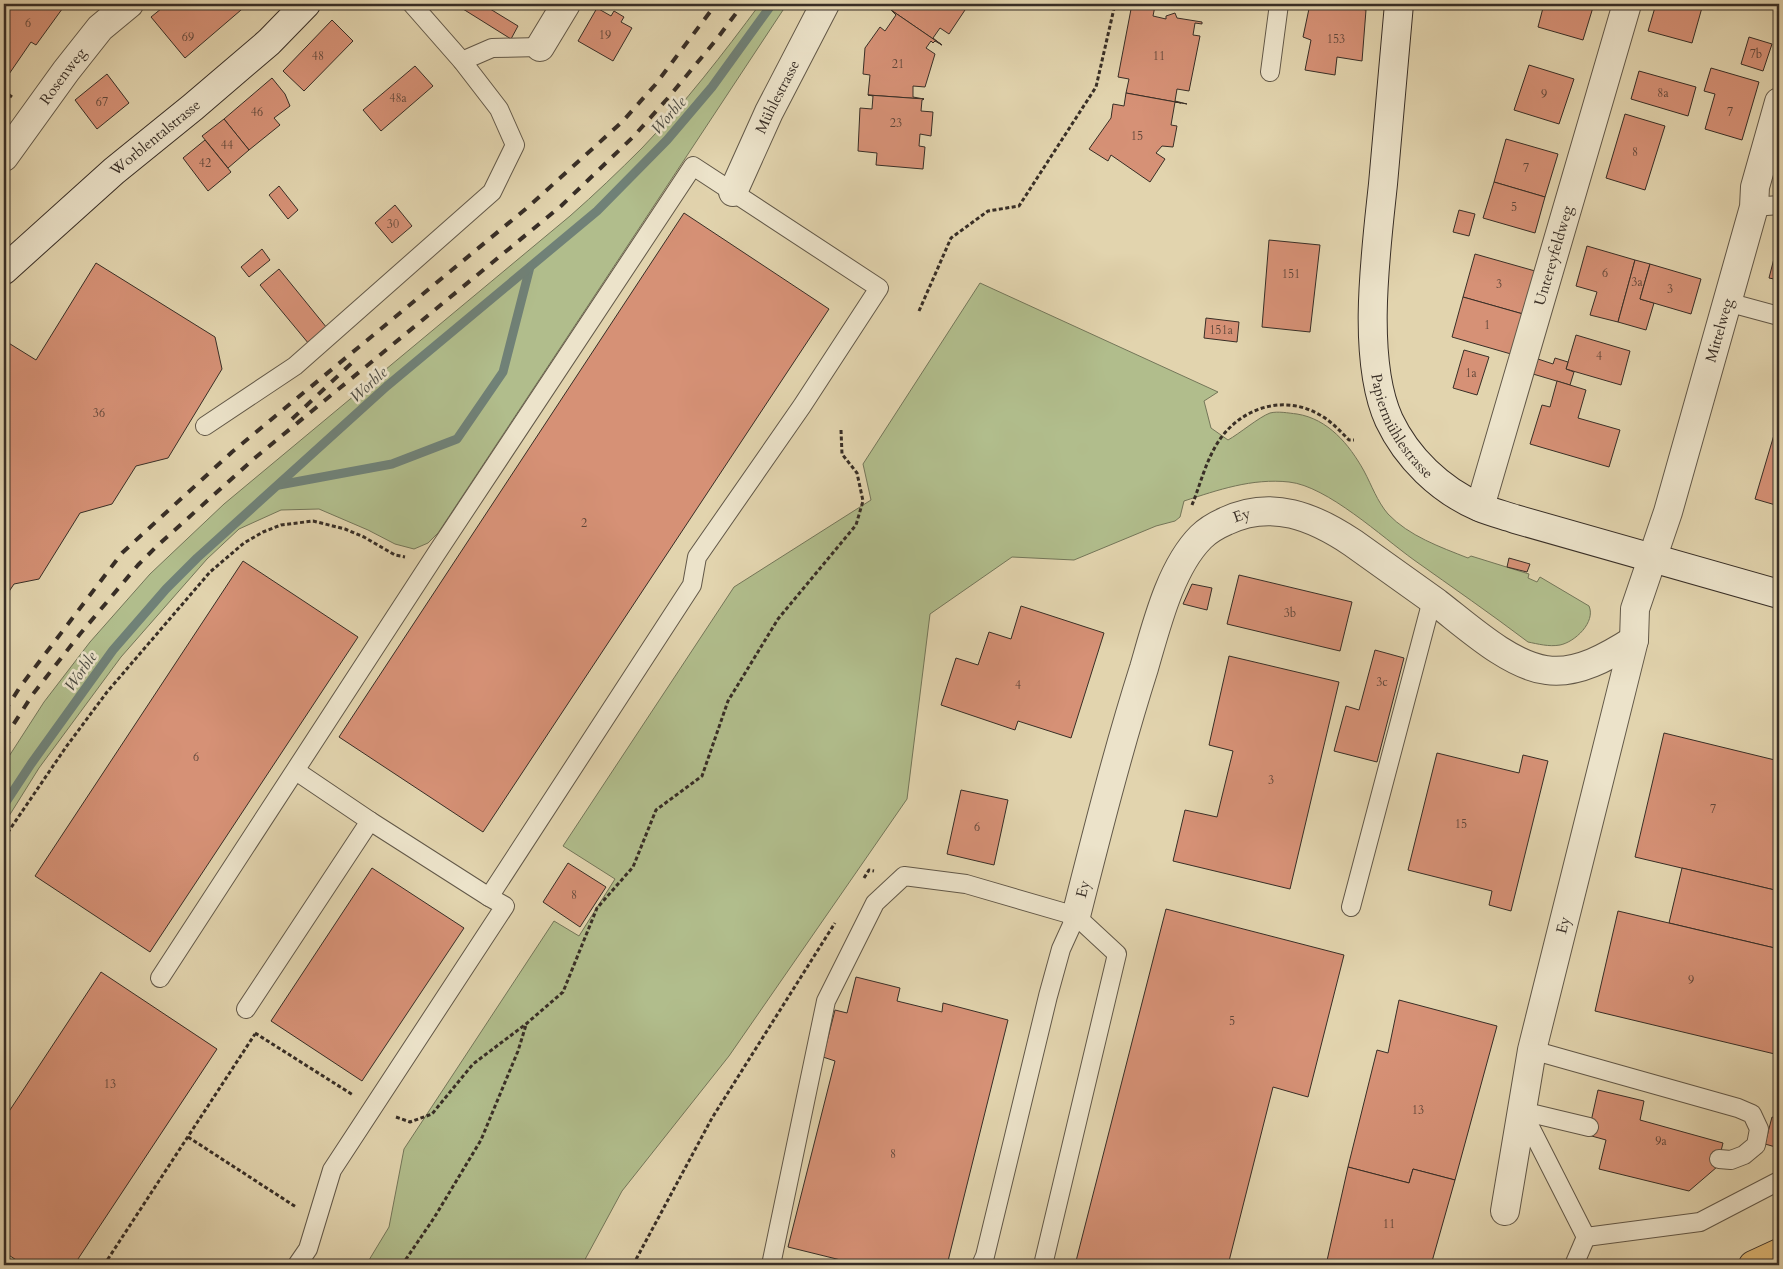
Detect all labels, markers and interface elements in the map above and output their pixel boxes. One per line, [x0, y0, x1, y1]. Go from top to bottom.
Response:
house number: 6 [25, 15, 31, 31]
house number: 19 [599, 27, 611, 43]
house number: 69 [182, 29, 194, 45]
house number: 153 [1327, 31, 1345, 47]
street label: Rosenweg [35, 43, 91, 109]
house number: 7b [1750, 46, 1762, 62]
house number: 48 [312, 48, 324, 64]
house number: 11 [1153, 48, 1165, 64]
street label: Mühlestrasse [751, 56, 804, 137]
house number: 21 [892, 56, 904, 72]
house number: 8a [1657, 85, 1669, 101]
house number: 9 [1541, 86, 1547, 102]
house number: 48a [389, 90, 408, 106]
water label: Worble [646, 91, 692, 139]
house number: 67 [96, 94, 108, 110]
street label: Worblentalstrasse [105, 95, 205, 181]
house number: 46 [251, 104, 263, 120]
house number: 7 [1727, 104, 1733, 120]
house number: 23 [890, 115, 902, 131]
house number: 15 [1131, 128, 1143, 144]
house number: 44 [221, 137, 233, 153]
house number: 8 [1632, 144, 1638, 160]
house number: 42 [199, 155, 211, 171]
house number: 7 [1523, 160, 1529, 176]
house number: 5 [1511, 199, 1517, 215]
street label: Untereyfeldweg [1529, 203, 1578, 308]
house number: 30 [387, 216, 399, 232]
house number: 6 [1602, 265, 1608, 281]
house number: 151 [1282, 266, 1300, 282]
house number: 3a [1631, 274, 1643, 290]
house number: 3 [1496, 276, 1502, 292]
house number: 3 [1667, 281, 1673, 297]
street label: Mittelweg [1701, 295, 1738, 365]
house number: 1 [1484, 317, 1490, 333]
house number: 151a [1209, 322, 1234, 338]
house number: 4 [1596, 348, 1602, 364]
water label: Worble [345, 361, 393, 408]
house number: 1a [1465, 365, 1477, 381]
street label: Papiermühlestrasse [1366, 372, 1438, 483]
house number: 36 [93, 405, 105, 421]
street label: Ey [1230, 503, 1252, 527]
house number: 2 [581, 515, 587, 531]
house number: 3b [1284, 605, 1296, 621]
water label: Worble [59, 647, 103, 696]
house number: 3c [1376, 674, 1388, 690]
house number: 4 [1015, 677, 1021, 693]
house number: 6 [193, 749, 199, 765]
house number: 3 [1268, 772, 1274, 788]
house number: 7 [1710, 801, 1716, 817]
house number: 15 [1455, 816, 1467, 832]
house number: 6 [974, 819, 980, 835]
street label: Ey [1071, 878, 1095, 900]
house number: 8 [571, 887, 577, 903]
street label: Ey [1551, 914, 1575, 936]
house number: 9 [1688, 972, 1694, 988]
house number: 5 [1229, 1013, 1235, 1029]
house number: 13 [104, 1076, 116, 1092]
house number: 13 [1412, 1102, 1424, 1118]
house number: 9a [1655, 1133, 1667, 1149]
house number: 8 [890, 1146, 896, 1162]
house number: 11 [1383, 1216, 1395, 1232]

